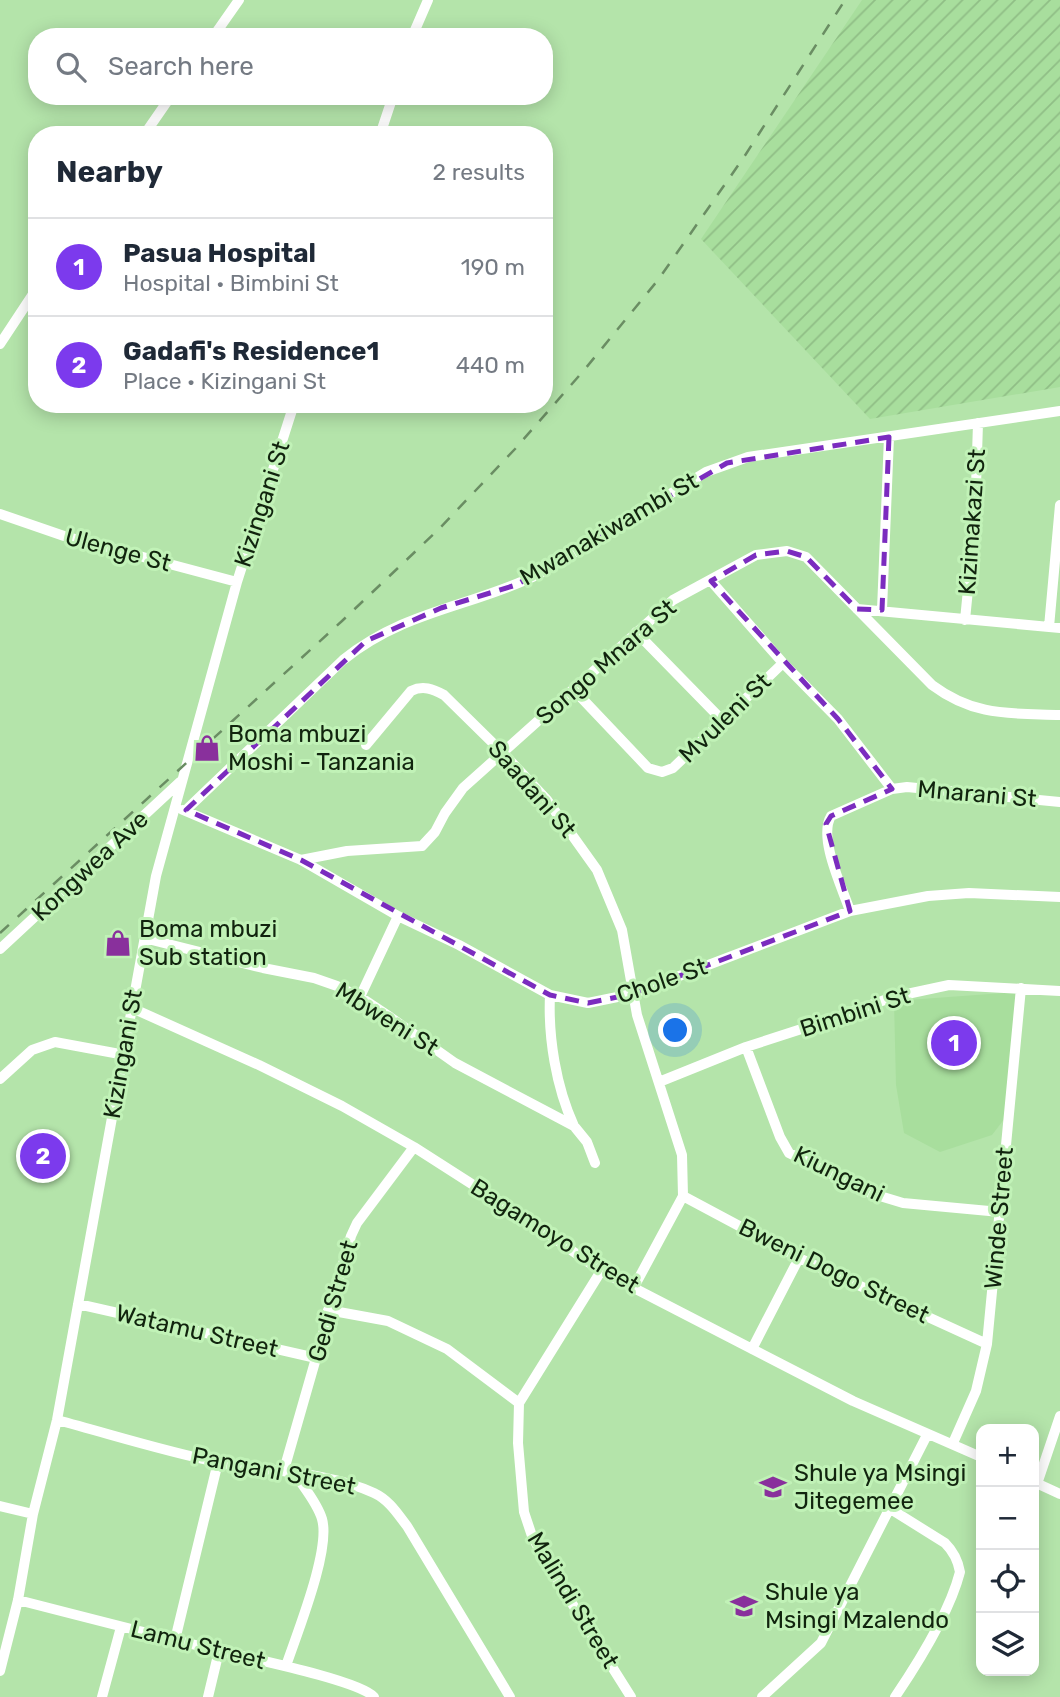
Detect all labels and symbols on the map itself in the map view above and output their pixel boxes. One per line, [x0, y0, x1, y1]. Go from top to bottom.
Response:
street label: Kizingani St [228, 437, 296, 571]
street label: Kizimakazi St [953, 448, 991, 596]
street label: Mwanakiwambi St [515, 467, 703, 591]
street label: Ulenge St [62, 522, 174, 578]
street label: Songo Mnara St [530, 594, 682, 730]
street label: Mvuleni St [673, 667, 777, 769]
place label: Boma mbuzi Moshi - Tanzania [228, 720, 415, 776]
shop icon: Boma mbuzi Moshi - Tanzania [192, 733, 222, 763]
street label: Saadani St [482, 735, 582, 843]
street label: Mnarani St [916, 775, 1038, 813]
street label: Kongwea Ave [26, 805, 154, 927]
place label: Boma mbuzi Sub station [139, 915, 277, 971]
shop icon: Boma mbuzi Sub station [103, 928, 133, 958]
street label: Chole St [613, 952, 711, 1010]
street label: Mbweni St [330, 976, 444, 1062]
street label: Bimbini St [797, 981, 913, 1043]
street label: Kizingani St [98, 987, 148, 1121]
your location [658, 1013, 692, 1047]
pin: 1 [931, 1017, 977, 1069]
pin: 2 [20, 1130, 66, 1182]
street label: Kiungani [789, 1140, 889, 1208]
street label: Winde Street [979, 1146, 1019, 1290]
street label: Bagamoyo Street [466, 1173, 644, 1299]
street label: Bweni Dogo Street [734, 1213, 934, 1329]
street label: Gedi Street [302, 1237, 364, 1365]
street label: Watamu Street [113, 1299, 281, 1363]
street label: Pangani Street [190, 1441, 358, 1501]
place label: Shule ya Msingi Jitegemee [794, 1459, 966, 1515]
school or university icon: Shule ya Msingi Jitegemee [758, 1472, 788, 1502]
street label: Malindi Street [521, 1527, 625, 1673]
place label: Shule ya Msingi Mzalendo [765, 1578, 949, 1634]
school or university icon: Shule ya Msingi Mzalendo [729, 1591, 759, 1621]
street label: Lamu Street [128, 1615, 268, 1675]

